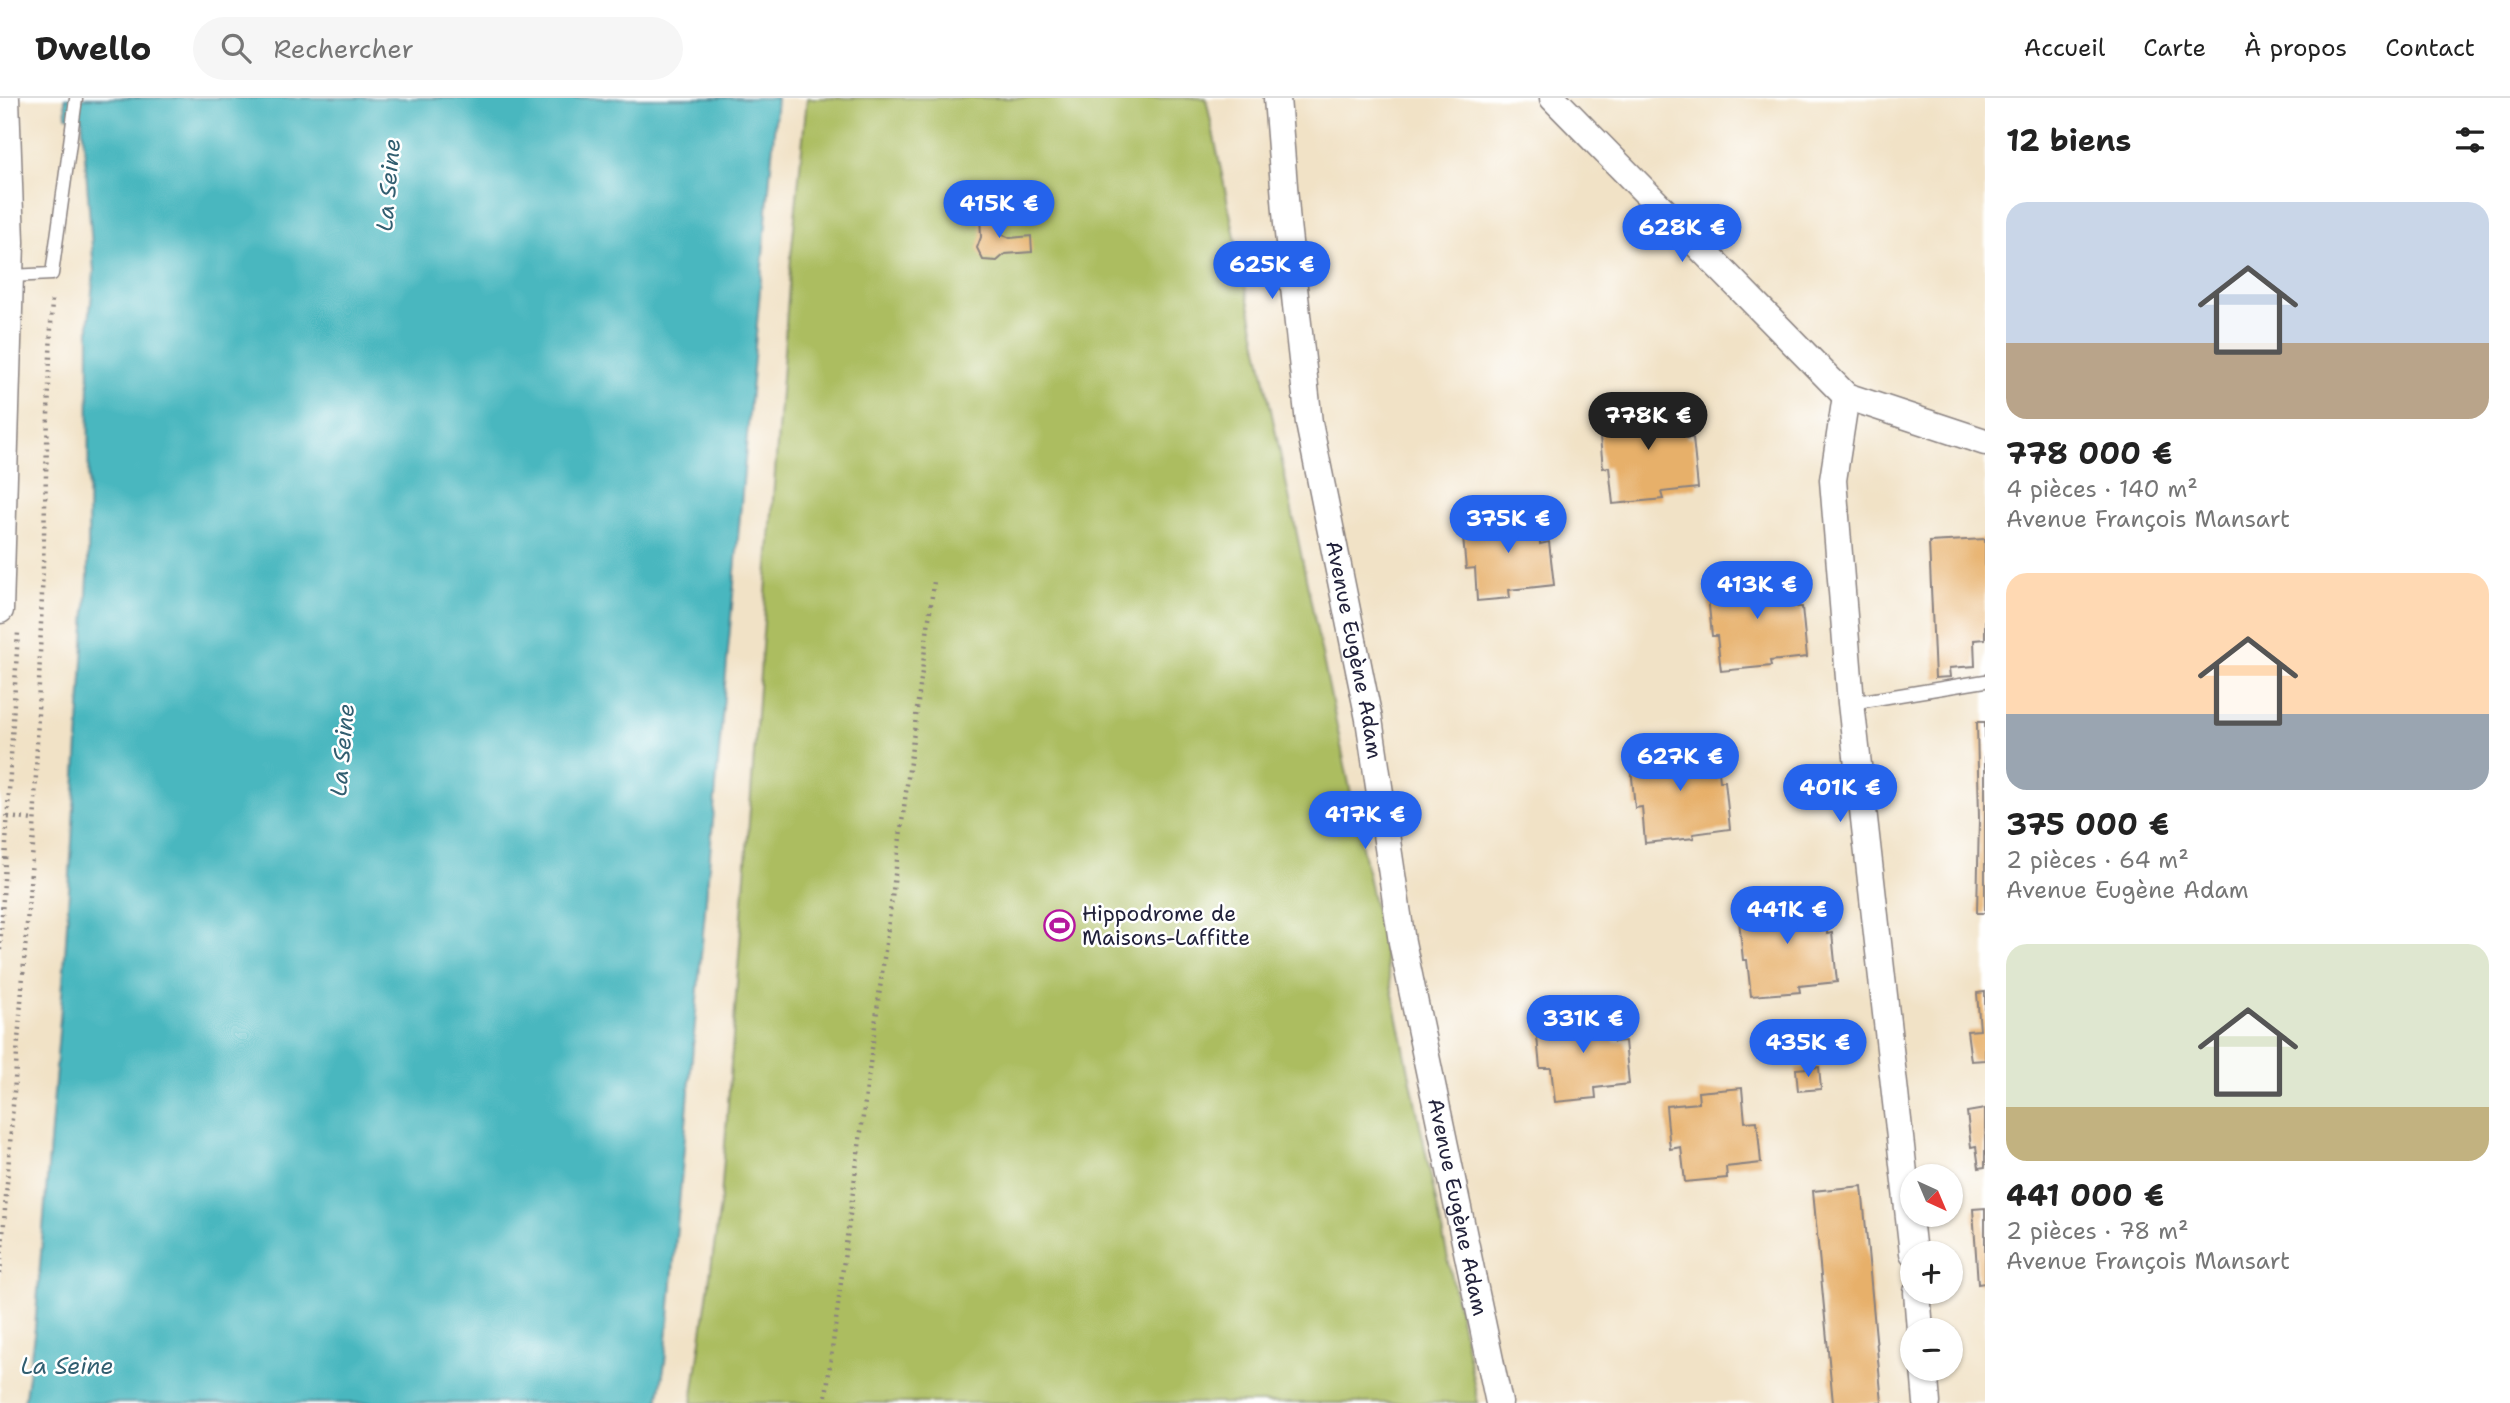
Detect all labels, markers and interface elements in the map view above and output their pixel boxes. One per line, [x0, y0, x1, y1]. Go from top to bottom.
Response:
search box [193, 17, 683, 80]
text: Dwello [35, 26, 151, 71]
icon: search [217, 29, 255, 67]
text: Rechercher [273, 31, 414, 66]
text: Accueil [2024, 32, 2105, 64]
text: Carte [2143, 32, 2206, 64]
text: À propos [2244, 32, 2347, 64]
text: Contact [2385, 32, 2475, 64]
text: 12 biens [2006, 120, 2131, 161]
icon: filters [2451, 121, 2489, 159]
water label: La Seine [369, 137, 407, 233]
pin: 415K € [942, 180, 1056, 240]
text: 415K € [959, 188, 1039, 218]
pin: 628K € [1625, 204, 1739, 264]
text: 628K € [1638, 212, 1726, 242]
pin: 625K € [1215, 242, 1329, 301]
icon: home [2185, 247, 2311, 373]
text: 625K € [1229, 249, 1315, 279]
pin: 778K € [1591, 392, 1705, 452]
text: 778K € [1604, 400, 1692, 430]
text: 778 000 € [2006, 433, 2172, 474]
text: 4 pièces · 140 m² [2006, 474, 2198, 504]
pin: 375K € [1451, 496, 1565, 555]
text: 375K € [1466, 503, 1550, 533]
text: Avenue François Mansart [2006, 504, 2290, 534]
street label: Avenue Eugène Adam [1319, 538, 1389, 761]
pin: 413K € [1700, 561, 1814, 621]
text: 413K € [1717, 569, 1797, 599]
icon: home [2185, 618, 2311, 744]
water label: La Seine [323, 702, 361, 798]
pin: 627K € [1623, 734, 1737, 793]
text: 627K € [1637, 741, 1723, 771]
pin: 401K € [1783, 764, 1897, 824]
text: 401K € [1799, 772, 1881, 802]
pin: 417K € [1308, 792, 1422, 851]
text: 417K € [1325, 799, 1405, 829]
text: 375 000 € [2006, 804, 2169, 845]
text: 2 pièces · 64 m² [2006, 845, 2189, 875]
text: Avenue Eugène Adam [2006, 875, 2249, 905]
pin: 441K € [1730, 886, 1844, 946]
text: 441K € [1747, 894, 1827, 924]
place label: Hippodrome de Maisons-Laffitte [1082, 900, 1250, 952]
sports icon: Hippodrome de Maisons-Laffitte [1042, 909, 1076, 943]
icon: home [2185, 989, 2311, 1115]
pin: 331K € [1526, 996, 1640, 1055]
text: 331K € [1543, 1003, 1623, 1033]
pin: 435K € [1751, 1020, 1865, 1079]
text: 435K € [1766, 1027, 1850, 1057]
street label: Avenue Eugène Adam [1421, 1096, 1494, 1319]
north arrow [1900, 1164, 1964, 1227]
map controls [1900, 1164, 1963, 1381]
text: 441 000 € [2006, 1175, 2164, 1216]
text: 2 pièces · 78 m² [2006, 1216, 2189, 1246]
button: + [1900, 1241, 1963, 1304]
text: Avenue François Mansart [2006, 1246, 2290, 1276]
button: − [1900, 1318, 1963, 1381]
water label: La Seine [21, 1351, 114, 1381]

